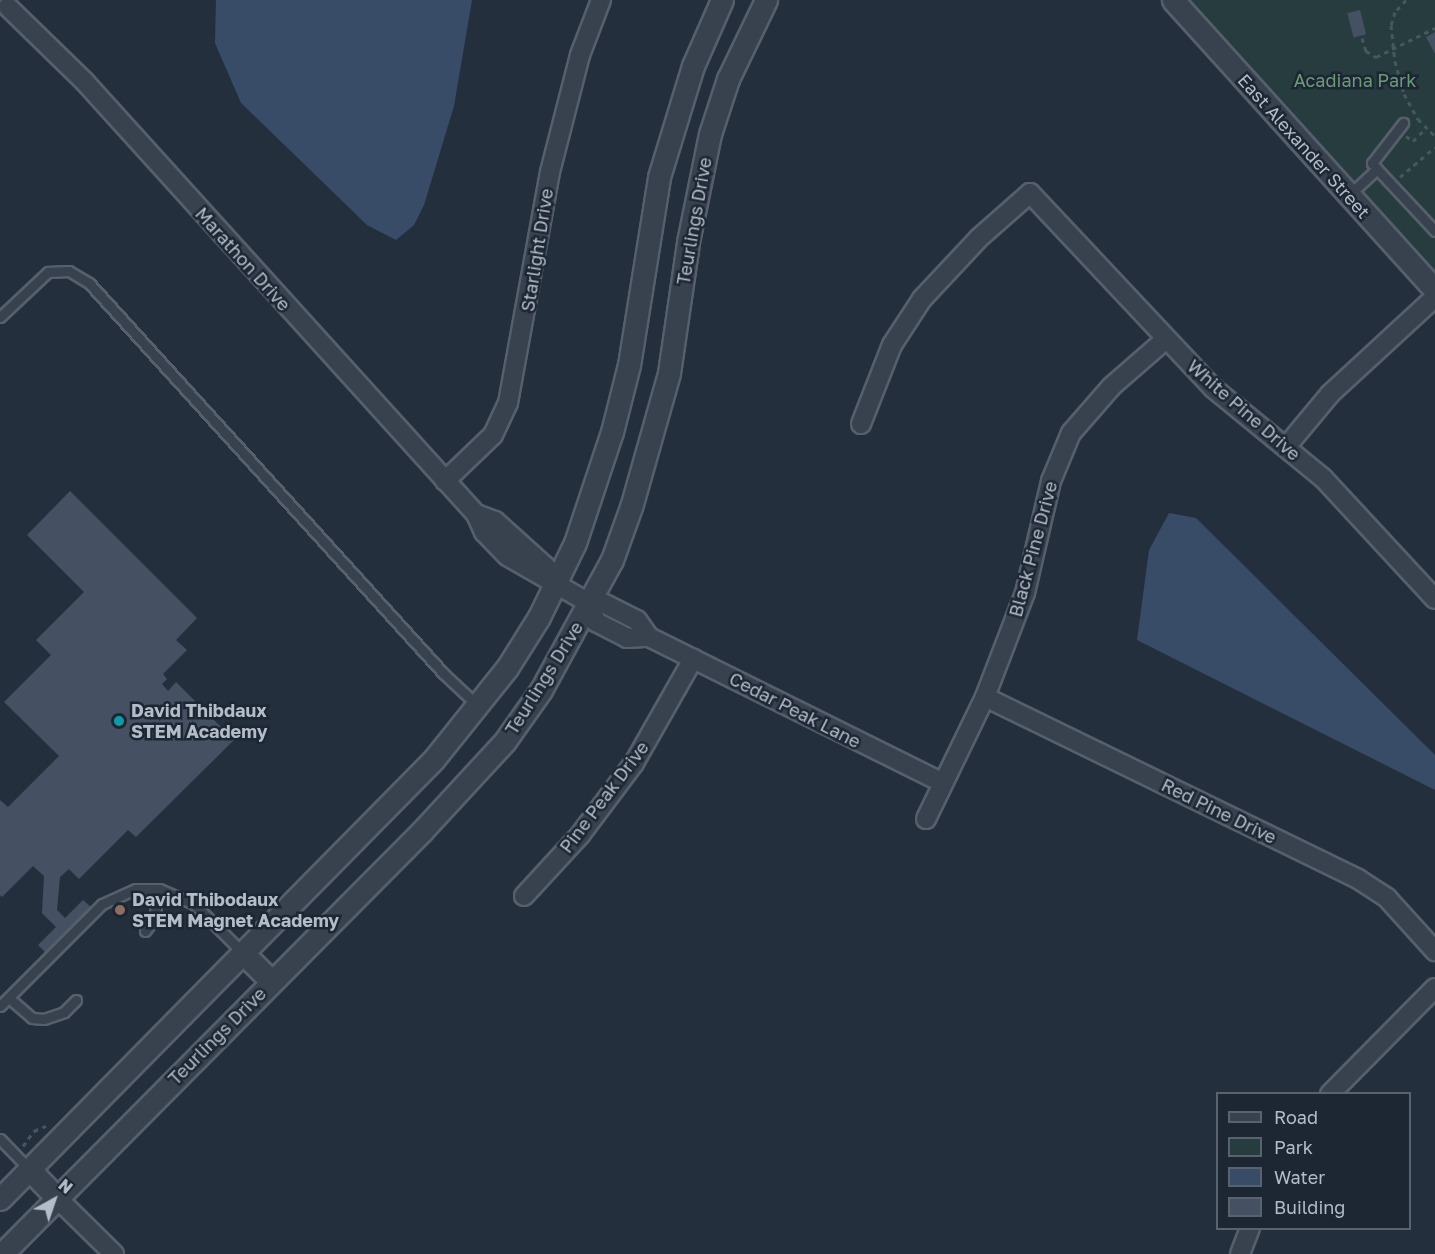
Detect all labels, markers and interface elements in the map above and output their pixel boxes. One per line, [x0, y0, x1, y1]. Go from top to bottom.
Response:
street label: East Alexander Street [1233, 69, 1375, 223]
park label: Acadiana Park [1294, 69, 1416, 91]
street label: Teurlings Drive [672, 155, 716, 287]
street label: Starlight Drive [517, 187, 557, 313]
street label: Marathon Drive [191, 203, 295, 315]
street label: White Pine Drive [1183, 355, 1305, 465]
street label: Black Pine Drive [1004, 479, 1062, 619]
street label: Teurlings Drive [501, 617, 587, 739]
street label: Cedar Peak Lane [726, 668, 864, 752]
place label: David Thibdaux STEM Academy [131, 700, 268, 742]
marker: David Thibdaux STEM Academy [112, 714, 126, 728]
street label: Pine Peak Drive [555, 737, 653, 857]
street label: Red Pine Drive [1158, 774, 1280, 848]
place label: David Thibodaux STEM Magnet Academy [132, 889, 339, 932]
marker: David Thibodaux STEM Magnet Academy [113, 903, 127, 917]
street label: Teurlings Drive [164, 983, 270, 1089]
legend [1216, 1092, 1411, 1230]
text: Road [1274, 1106, 1318, 1128]
text: Park [1274, 1136, 1313, 1158]
text: Water [1274, 1166, 1325, 1188]
north arrow [24, 1170, 84, 1230]
text: N [54, 1175, 77, 1198]
text: Building [1274, 1196, 1345, 1218]

